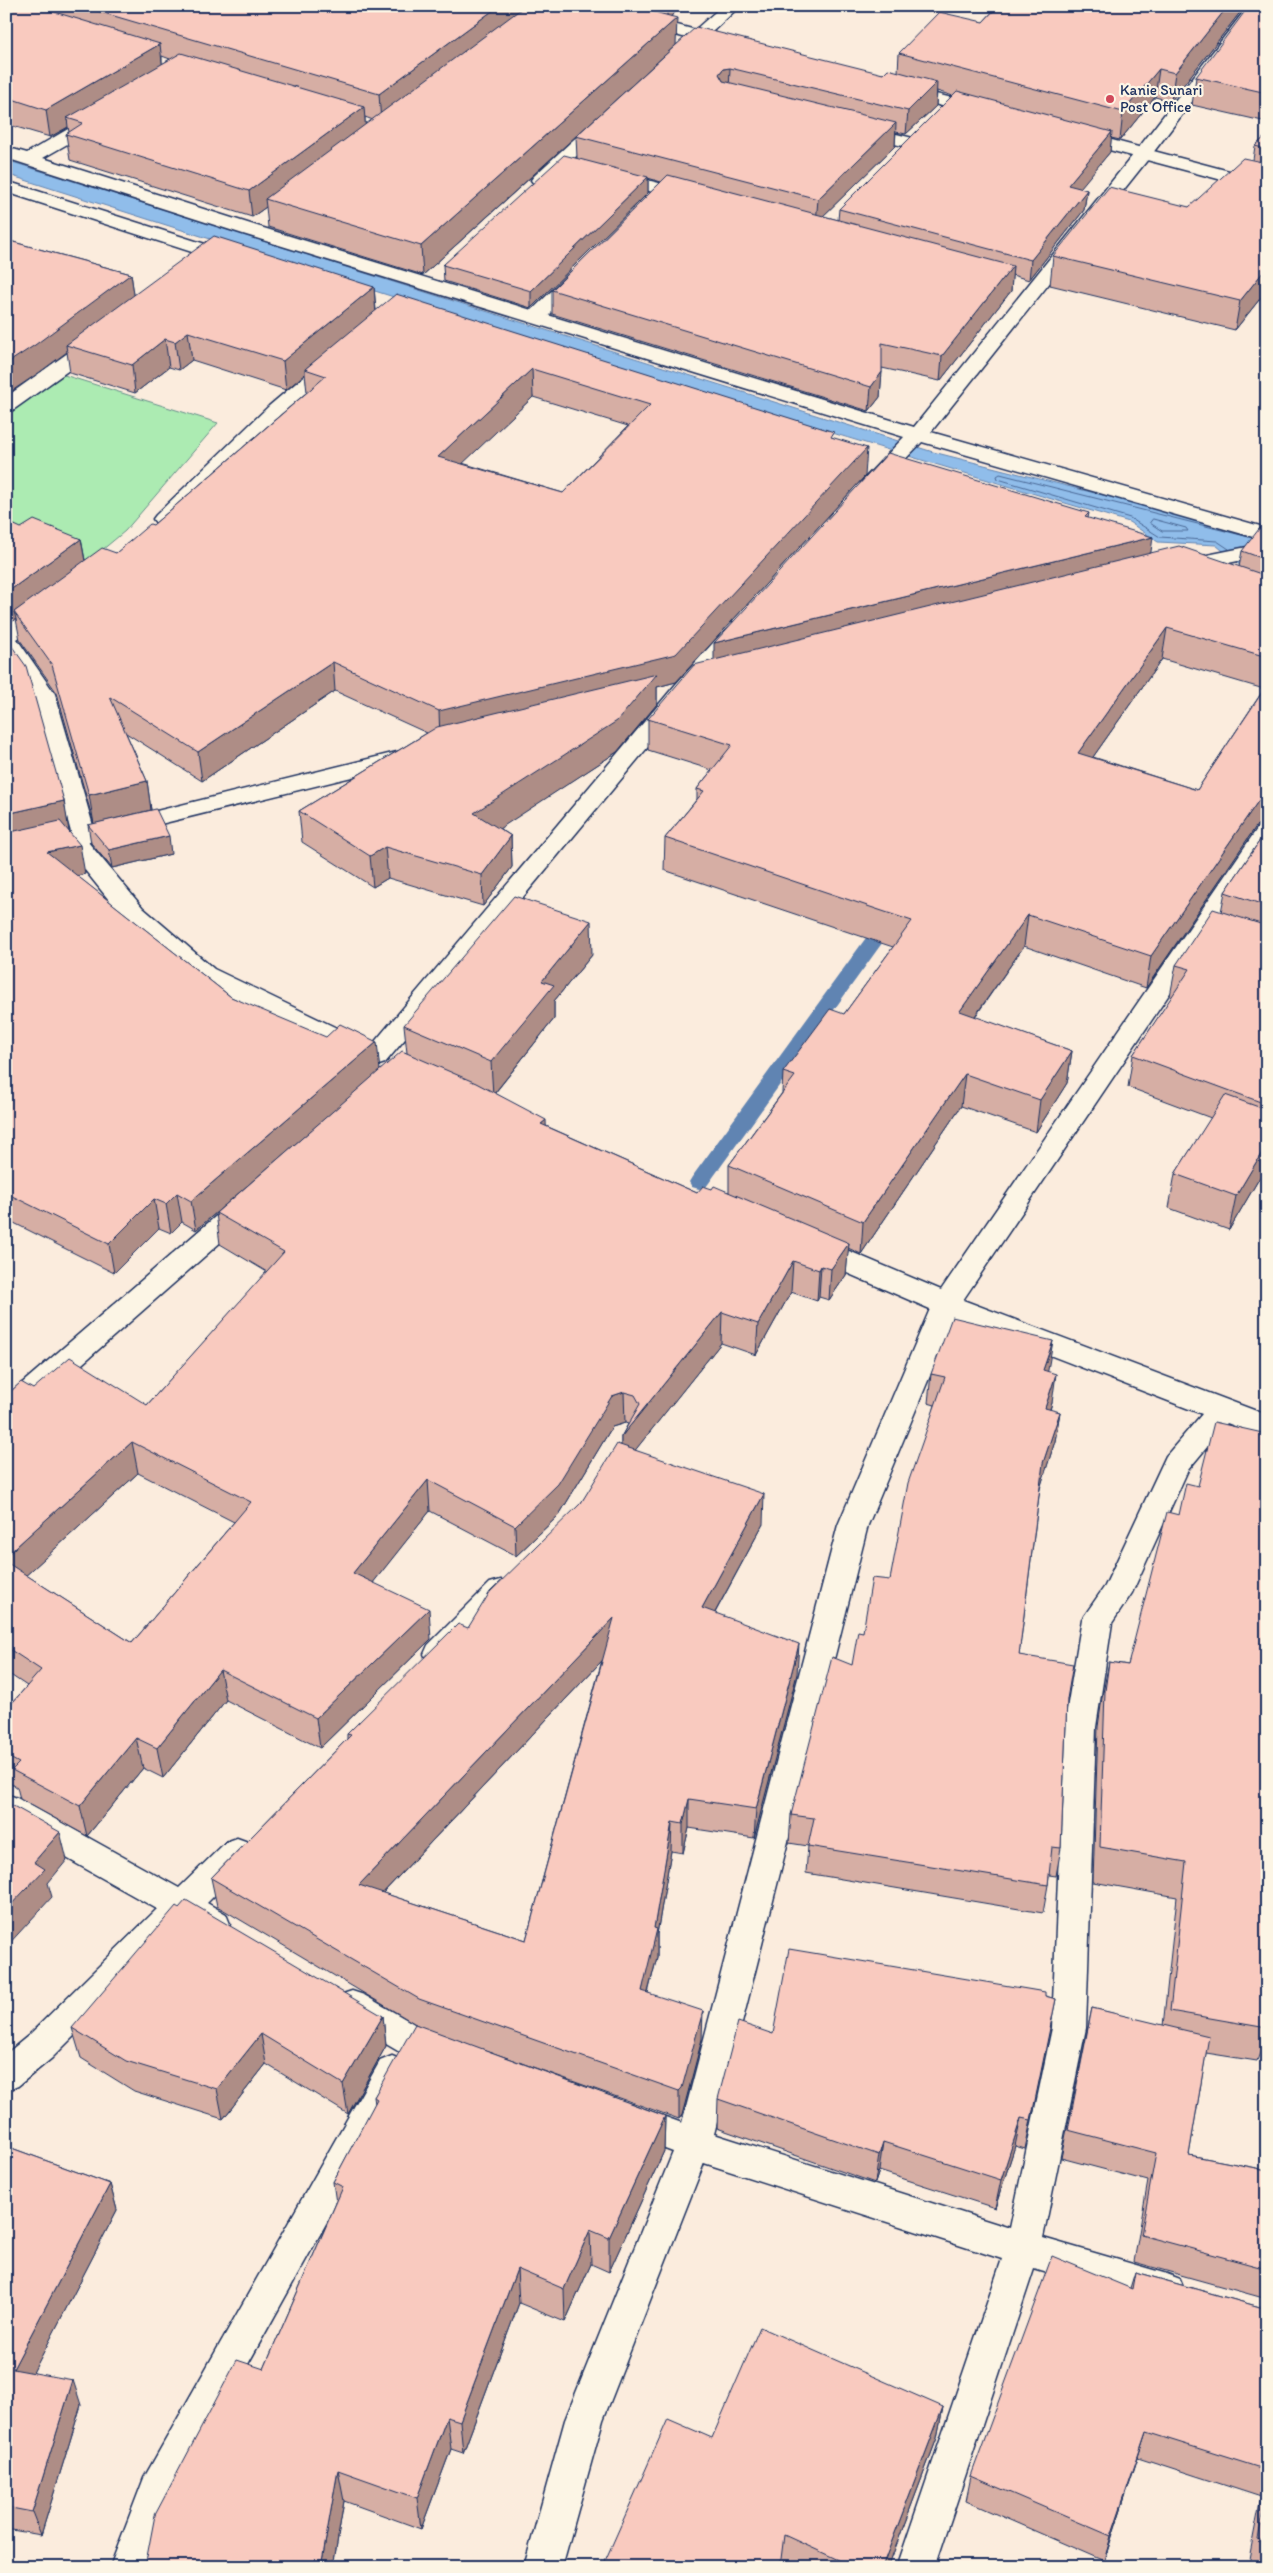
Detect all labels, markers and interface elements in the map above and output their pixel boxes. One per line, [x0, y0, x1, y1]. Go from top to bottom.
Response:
place label: Kanie Sunari Post Office [1120, 81, 1202, 116]
marker: Kanie Sunari Post Office [1104, 93, 1116, 105]

